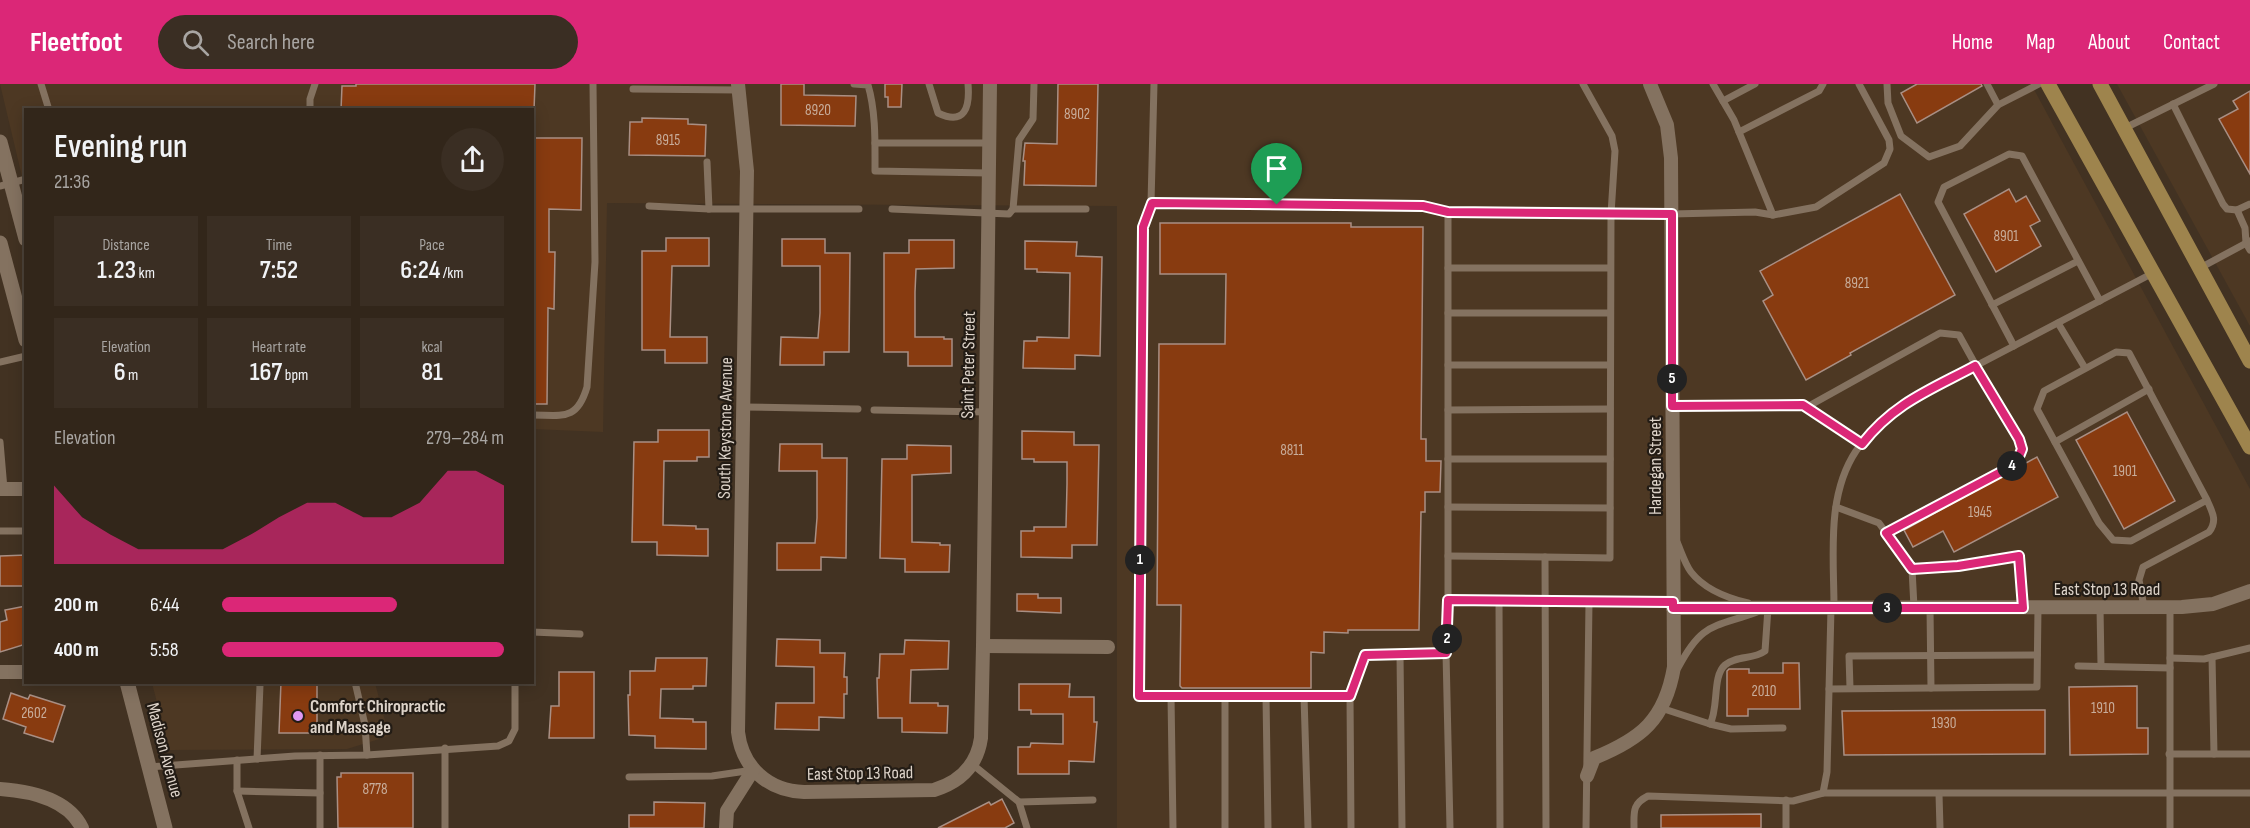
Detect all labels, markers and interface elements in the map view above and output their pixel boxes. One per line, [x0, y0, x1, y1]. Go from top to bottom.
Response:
search box [158, 15, 578, 69]
text: Fleetfoot [30, 26, 122, 59]
icon: search [179, 26, 212, 59]
text: Search here [227, 29, 315, 56]
text: Home [1952, 30, 1993, 55]
text: Map [2026, 30, 2055, 55]
text: About [2088, 30, 2130, 55]
text: Contact [2163, 30, 2220, 55]
house number: 8920 [805, 101, 831, 120]
house number: 8902 [1064, 105, 1090, 124]
text: Evening run [54, 127, 188, 167]
button: share [441, 128, 504, 191]
house number: 8915 [656, 131, 680, 150]
pin [1251, 143, 1302, 205]
icon: arrive [1260, 152, 1293, 185]
text: 21:36 [54, 170, 90, 194]
house number: 8901 [1993, 227, 2019, 246]
text: Distance [102, 236, 150, 255]
text: Time [266, 236, 292, 255]
text: Pace [419, 236, 445, 255]
text: 1.23 [97, 255, 136, 286]
text: 7:52 [260, 255, 298, 286]
text: 6:24 [400, 255, 440, 286]
text: km [136, 264, 155, 283]
text: /km [440, 264, 464, 283]
house number: 8921 [1845, 274, 1870, 293]
street label: Saint Peter Street [957, 311, 980, 419]
text: Elevation [101, 338, 151, 357]
text: Heart rate [252, 338, 306, 357]
text: kcal [421, 338, 443, 357]
text: 6 [114, 357, 126, 388]
text: 167 [250, 357, 282, 388]
text: 81 [421, 357, 443, 388]
street label: South Keystone Avenue [714, 357, 737, 499]
pin: 5 [1657, 364, 1687, 394]
text: m [126, 366, 138, 385]
text: bpm [282, 366, 308, 385]
text: 5 [1668, 369, 1676, 388]
street label: Hardegan Street [1645, 416, 1666, 515]
text: Elevation [54, 426, 116, 450]
text: 279–284 m [426, 426, 504, 450]
house number: 8811 [1280, 441, 1305, 460]
pin: 4 [1997, 451, 2027, 481]
text: 4 [2008, 456, 2016, 475]
house number: 1901 [2113, 462, 2138, 481]
house number: 1945 [1968, 503, 1992, 522]
pin: 1 [1125, 545, 1155, 575]
text: 1 [1137, 550, 1143, 569]
street label: East Stop 13 Road [2054, 579, 2160, 600]
text: 200 m [54, 593, 98, 617]
text: 6:44 [150, 593, 179, 617]
pin: 3 [1872, 593, 1902, 623]
text: 3 [1883, 598, 1891, 617]
pin: 2 [1432, 624, 1462, 654]
text: 2 [1443, 629, 1451, 648]
text: 400 m [54, 638, 99, 662]
text: 5:58 [150, 638, 179, 662]
house number: 2010 [1752, 682, 1776, 701]
place label: Comfort Chiropractic and Massage [310, 696, 446, 738]
house number: 1910 [2091, 699, 2115, 718]
street label: Madison Avenue [142, 701, 187, 800]
house number: 2602 [21, 704, 47, 723]
marker: Comfort Chiropractic and Massage [291, 709, 305, 723]
house number: 1930 [1932, 714, 1956, 733]
street label: East Stop 13 Road [807, 762, 913, 785]
house number: 8778 [362, 780, 388, 799]

